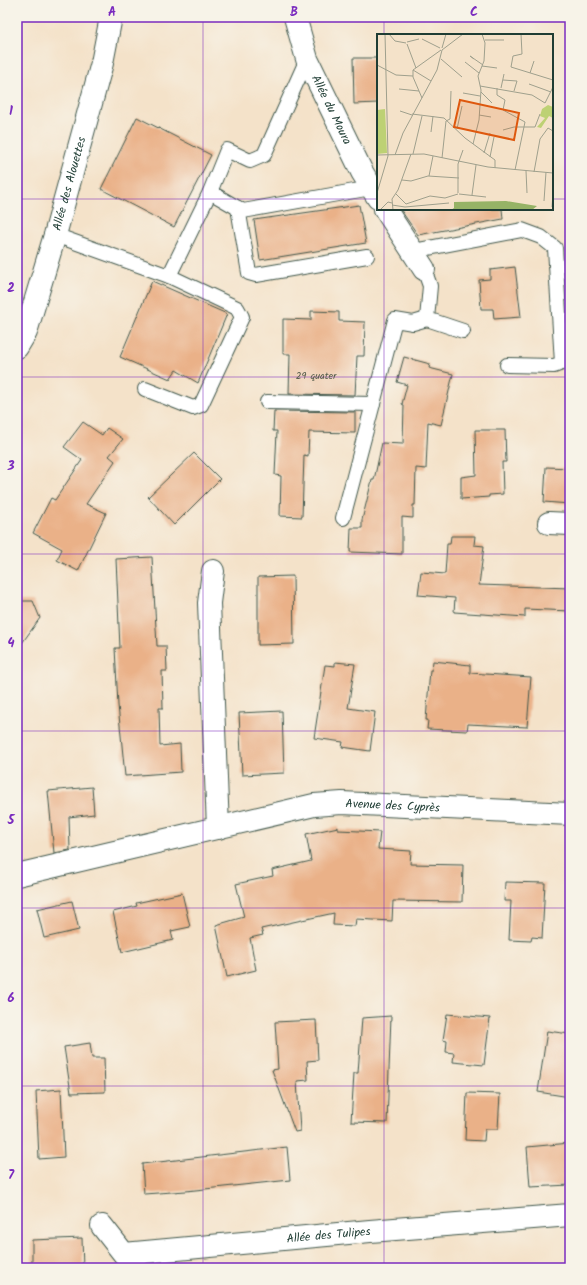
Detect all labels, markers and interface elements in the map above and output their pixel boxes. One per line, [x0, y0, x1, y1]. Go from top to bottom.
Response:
text: A [108, 2, 116, 23]
text: B [290, 2, 298, 23]
text: C [470, 2, 478, 23]
inset map [377, 34, 553, 210]
street label: Allée du Moura [307, 71, 357, 148]
text: 1 [9, 101, 13, 122]
street label: Allée des Alouettes [47, 134, 91, 233]
text: 2 [7, 278, 15, 299]
house number: 29 quater [296, 368, 337, 384]
text: 3 [6, 456, 15, 477]
text: 4 [7, 633, 15, 654]
street label: Avenue des Cyprès [345, 794, 440, 817]
text: 5 [7, 810, 16, 831]
text: 6 [7, 988, 15, 1009]
text: 7 [8, 1165, 15, 1186]
street label: Allée des Tulipes [286, 1221, 371, 1248]

